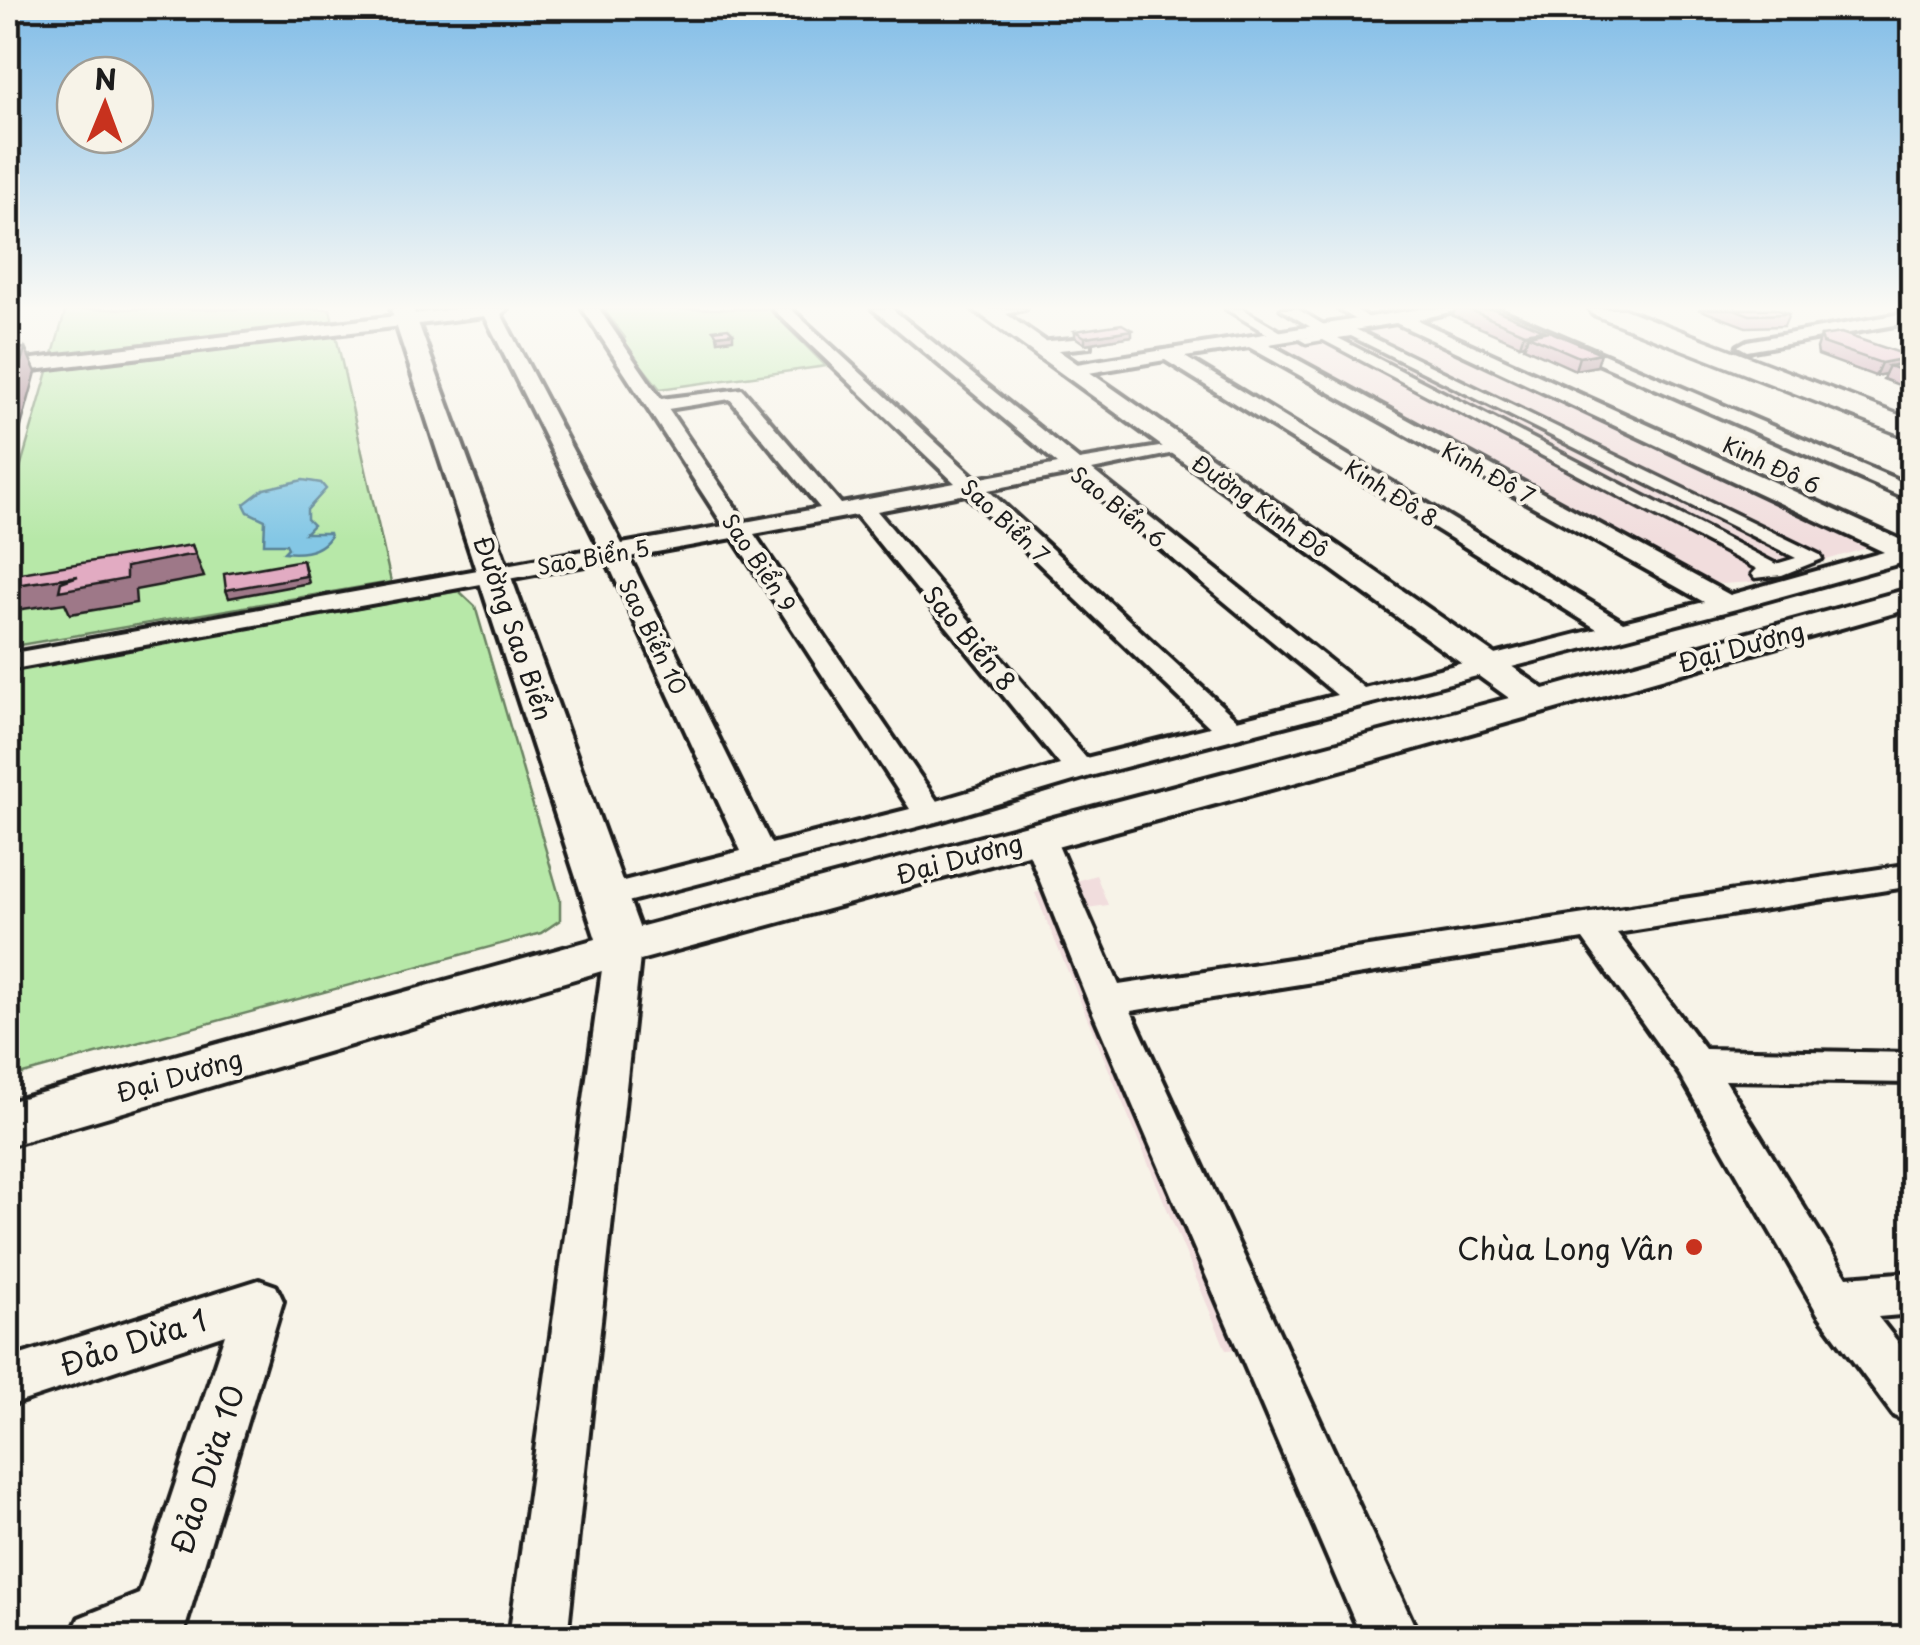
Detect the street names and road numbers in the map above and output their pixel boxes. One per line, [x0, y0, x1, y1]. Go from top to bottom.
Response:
street label: Kinh Đô 6 [1718, 427, 1826, 501]
street label: Kinh Đô 7 [1436, 433, 1542, 511]
street label: Đường Kinh Đô [1186, 446, 1336, 564]
street label: Kinh Đô 8 [1339, 450, 1445, 534]
street label: Sao Biển 6 [1064, 457, 1174, 555]
street label: Sao Biển 7 [954, 470, 1058, 570]
street label: Sao Biển 9 [715, 506, 805, 618]
street label: Đường Sao Biển [465, 530, 563, 726]
street label: Sao Biển 5 [534, 530, 652, 582]
street label: Sao Biển 10 [612, 573, 696, 699]
street label: Sao Biển 8 [914, 577, 1026, 699]
street label: Đại Dương [1674, 611, 1808, 681]
street label: Đại Dương [892, 823, 1026, 893]
street label: Đại Dương [112, 1039, 246, 1111]
street label: Đảo Dừa 1 [54, 1296, 212, 1386]
street label: Đảo Dừa 10 [158, 1379, 254, 1559]

